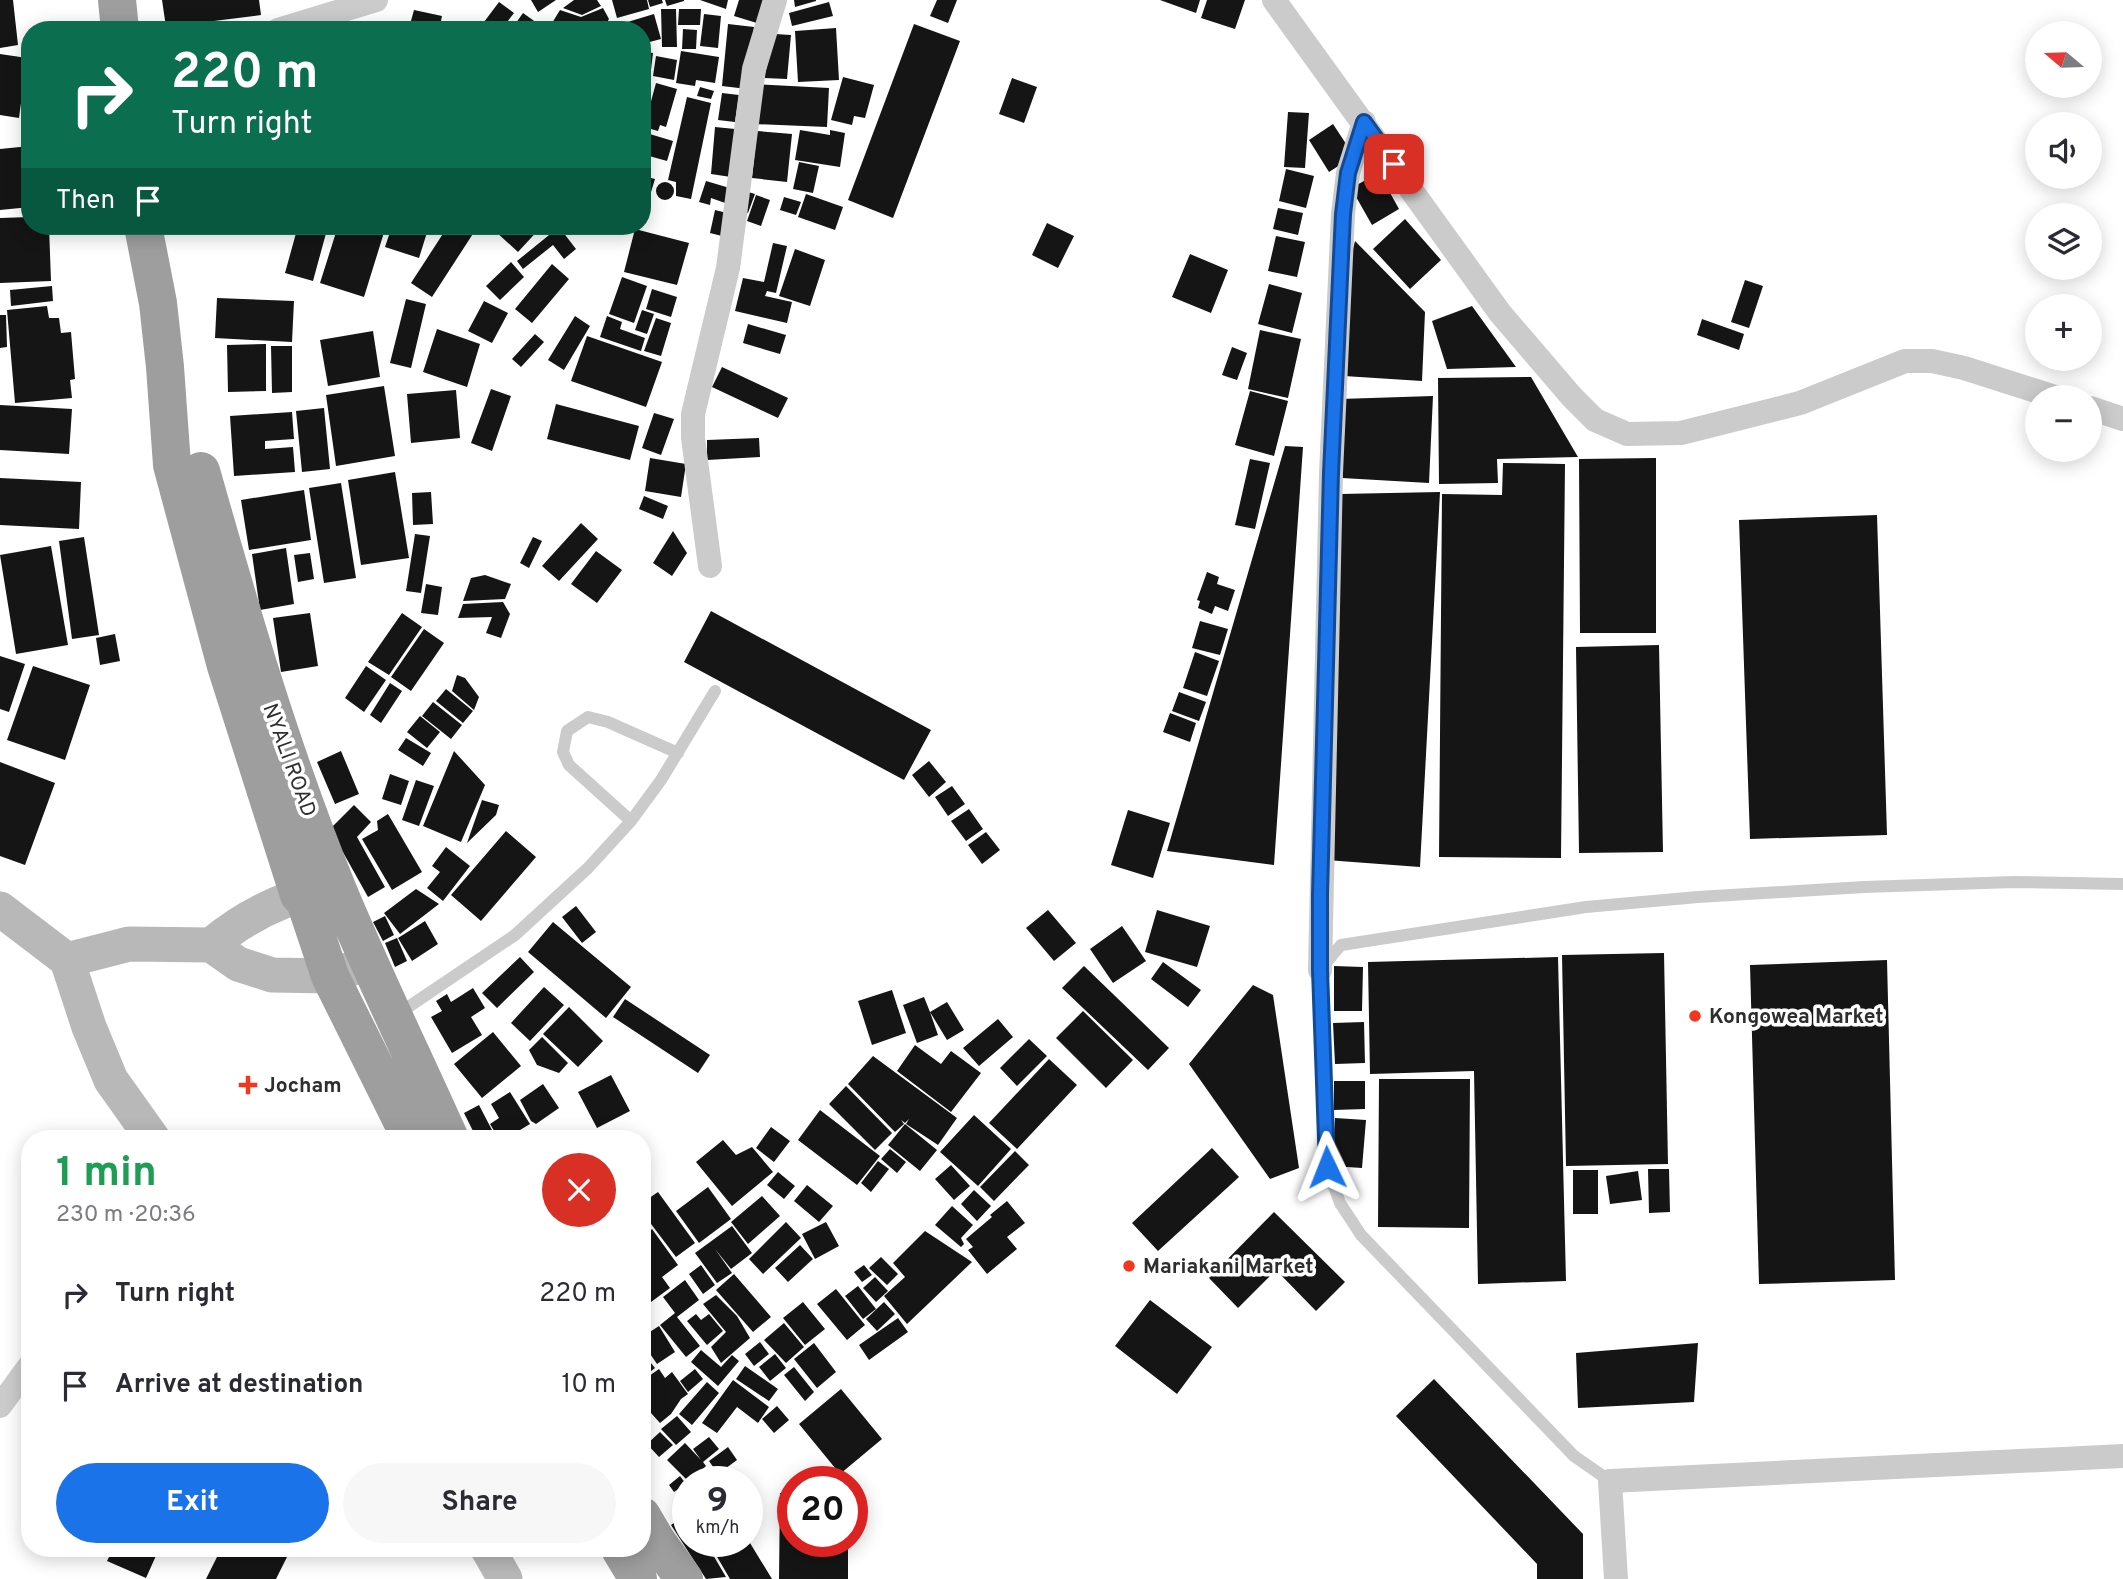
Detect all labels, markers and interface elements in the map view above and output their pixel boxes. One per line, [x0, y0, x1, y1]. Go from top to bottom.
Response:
north arrow [2025, 21, 2102, 98]
map controls [2025, 21, 2102, 462]
text: 220 m [171, 44, 318, 106]
icon: right [56, 49, 147, 140]
text: Turn right [171, 105, 313, 145]
button: sound [2025, 112, 2102, 189]
pin [1364, 134, 1424, 194]
icon: arrive [1375, 145, 1413, 183]
icon: arrive [129, 182, 167, 220]
text: Then [56, 185, 115, 218]
button: layers [2025, 203, 2102, 280]
button: + [2025, 294, 2102, 371]
button: − [2025, 385, 2102, 462]
street label: NYALI ROAD [256, 700, 322, 821]
place label: Kongowea Market [1709, 1004, 1884, 1031]
marker: Kongowea Market [1687, 1008, 1703, 1024]
place label: Jocham [264, 1073, 342, 1100]
marker: Jocham [238, 1075, 258, 1095]
position arrow [1290, 1130, 1364, 1204]
text: 1 min [56, 1148, 157, 1201]
button: close [542, 1153, 616, 1227]
text: 230 m · 20:36 [56, 1201, 196, 1230]
place label: Mariakani Market [1143, 1254, 1314, 1281]
marker: Mariakani Market [1121, 1258, 1137, 1274]
icon: right [56, 1276, 94, 1314]
text: Turn right [115, 1278, 235, 1311]
text: 220 m [539, 1278, 616, 1311]
icon: arrive [56, 1367, 94, 1405]
text: Arrive at destination [115, 1369, 363, 1402]
text: 10 m [561, 1369, 616, 1402]
button: Exit [56, 1463, 329, 1543]
button: Share [343, 1463, 616, 1543]
speed limit sign: 20 [777, 1466, 868, 1557]
text: 9 [707, 1480, 728, 1524]
text: km/h [696, 1517, 739, 1540]

